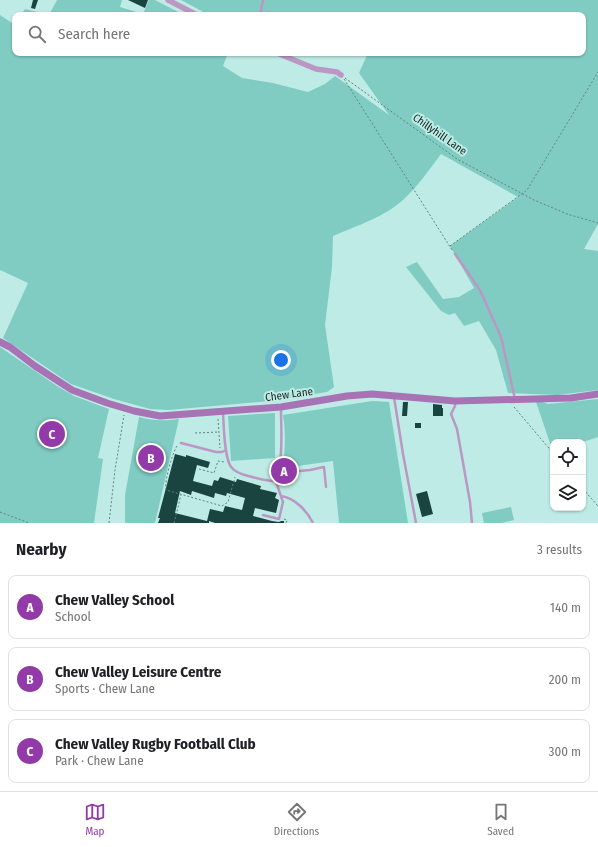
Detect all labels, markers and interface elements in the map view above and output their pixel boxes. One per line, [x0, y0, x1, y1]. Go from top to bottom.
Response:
search box [12, 12, 586, 56]
icon: search [26, 23, 48, 45]
text: Search here [58, 25, 130, 43]
street label: Chillyhill Lane [410, 111, 469, 158]
your location [271, 350, 291, 370]
street label: Chew Lane [264, 385, 314, 404]
pin: C [39, 419, 65, 449]
map controls [550, 439, 586, 511]
button: locate [550, 439, 586, 475]
pin: B [138, 443, 164, 473]
pin: A [271, 456, 297, 486]
button: layers [550, 475, 586, 511]
text: Nearby [16, 539, 67, 560]
text: 3 results [537, 542, 582, 557]
text: Chew Valley School [55, 591, 174, 609]
text: A [26, 600, 34, 615]
text: 140 m [550, 600, 581, 615]
text: School [55, 609, 91, 624]
text: Chew Valley Leisure Centre [55, 663, 221, 681]
text: B [26, 672, 34, 687]
text: 200 m [549, 672, 581, 687]
text: Sports · Chew Lane [55, 681, 155, 696]
text: Chew Valley Rugby Football Club [55, 735, 256, 753]
text: C [27, 744, 33, 759]
text: 300 m [549, 744, 581, 759]
text: Park · Chew Lane [55, 753, 144, 768]
tab: Map [84, 801, 106, 838]
tab: Directions [274, 801, 319, 838]
tab: Saved [487, 801, 514, 838]

